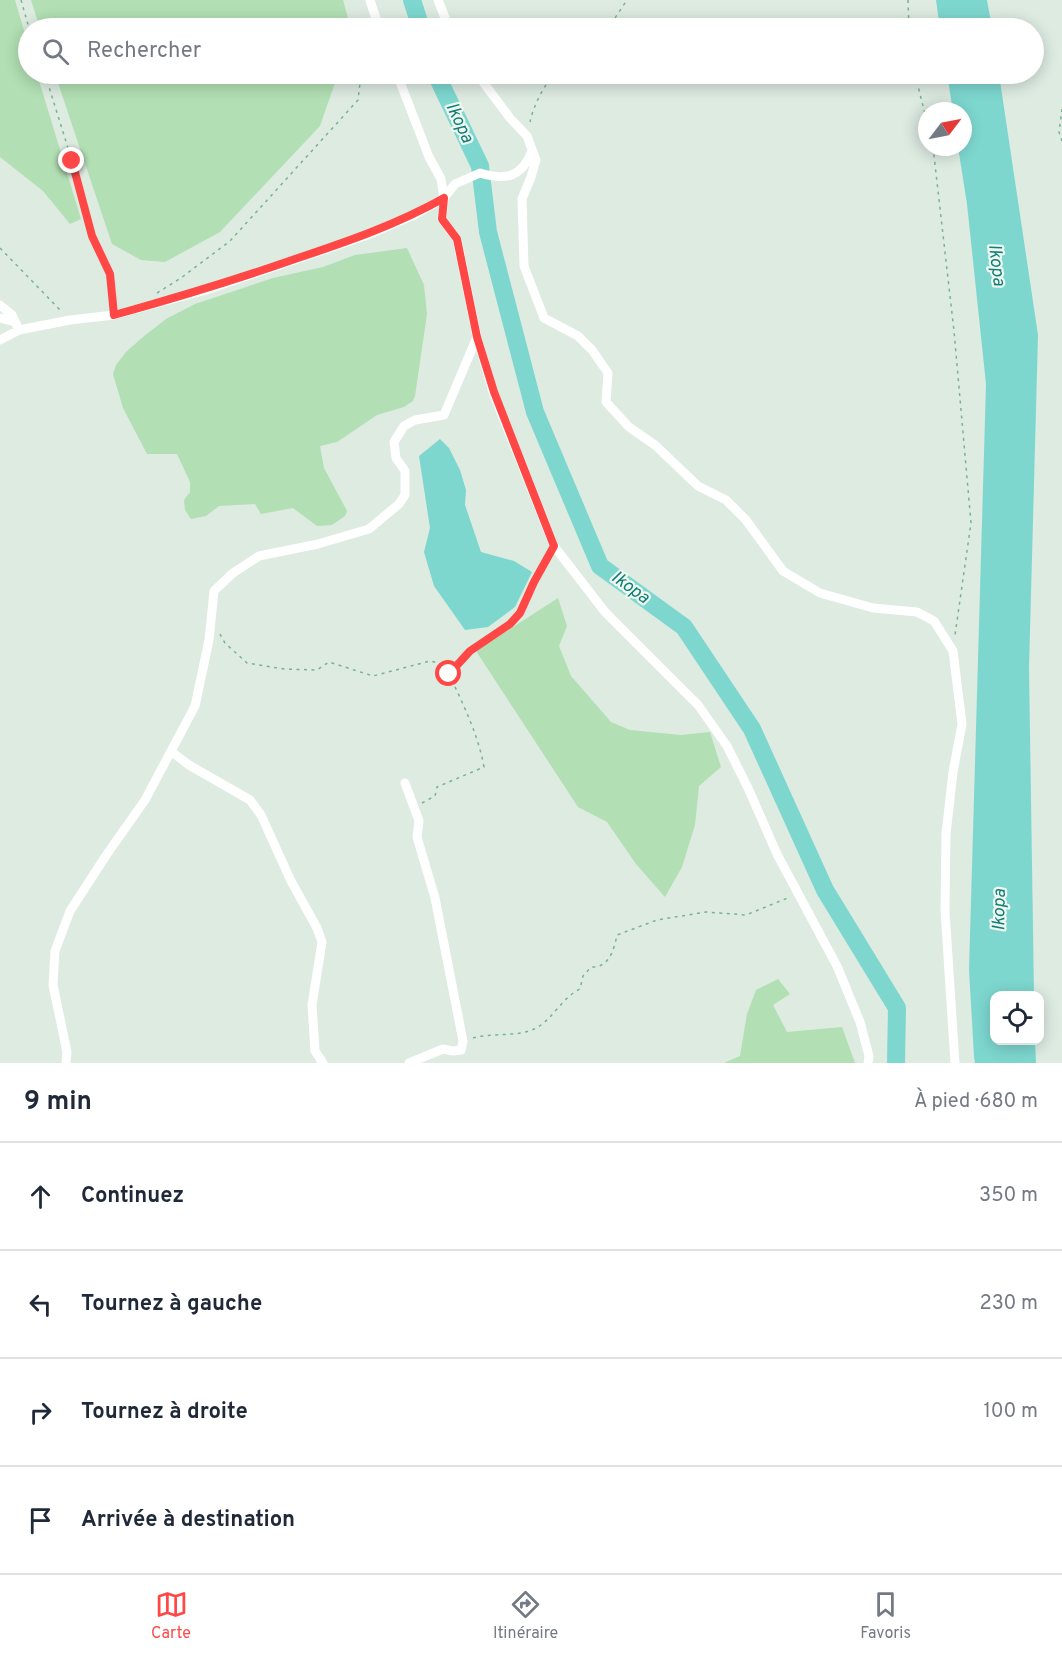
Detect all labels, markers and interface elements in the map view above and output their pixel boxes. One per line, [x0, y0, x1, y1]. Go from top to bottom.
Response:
search box [18, 18, 1044, 84]
icon: search [39, 35, 72, 68]
text: Rechercher [87, 38, 201, 65]
water label: Ikopa [440, 99, 479, 148]
north arrow [918, 102, 972, 156]
route end [58, 147, 84, 173]
water label: Ikopa [982, 243, 1010, 288]
water label: Ikopa [606, 566, 654, 610]
route start [435, 660, 461, 686]
water label: Ikopa [988, 888, 1012, 931]
map controls [990, 991, 1044, 1045]
button: locate [990, 991, 1044, 1045]
text: 9 min [24, 1086, 92, 1119]
text: À pied · 680 m [914, 1089, 1038, 1115]
icon: ahead [24, 1180, 57, 1213]
text: Continuez [81, 1183, 184, 1210]
text: 350 m [979, 1183, 1038, 1209]
icon: left [24, 1288, 57, 1321]
text: Tournez à gauche [81, 1291, 262, 1318]
text: 230 m [979, 1291, 1038, 1317]
icon: right [24, 1396, 57, 1429]
text: Tournez à droite [81, 1399, 248, 1426]
text: 100 m [983, 1399, 1038, 1425]
icon: arrive [24, 1504, 57, 1537]
text: Arrivée à destination [81, 1507, 295, 1534]
tab: Carte [151, 1588, 191, 1644]
tab: Itinéraire [493, 1588, 558, 1644]
tab: Favoris [860, 1588, 911, 1644]

